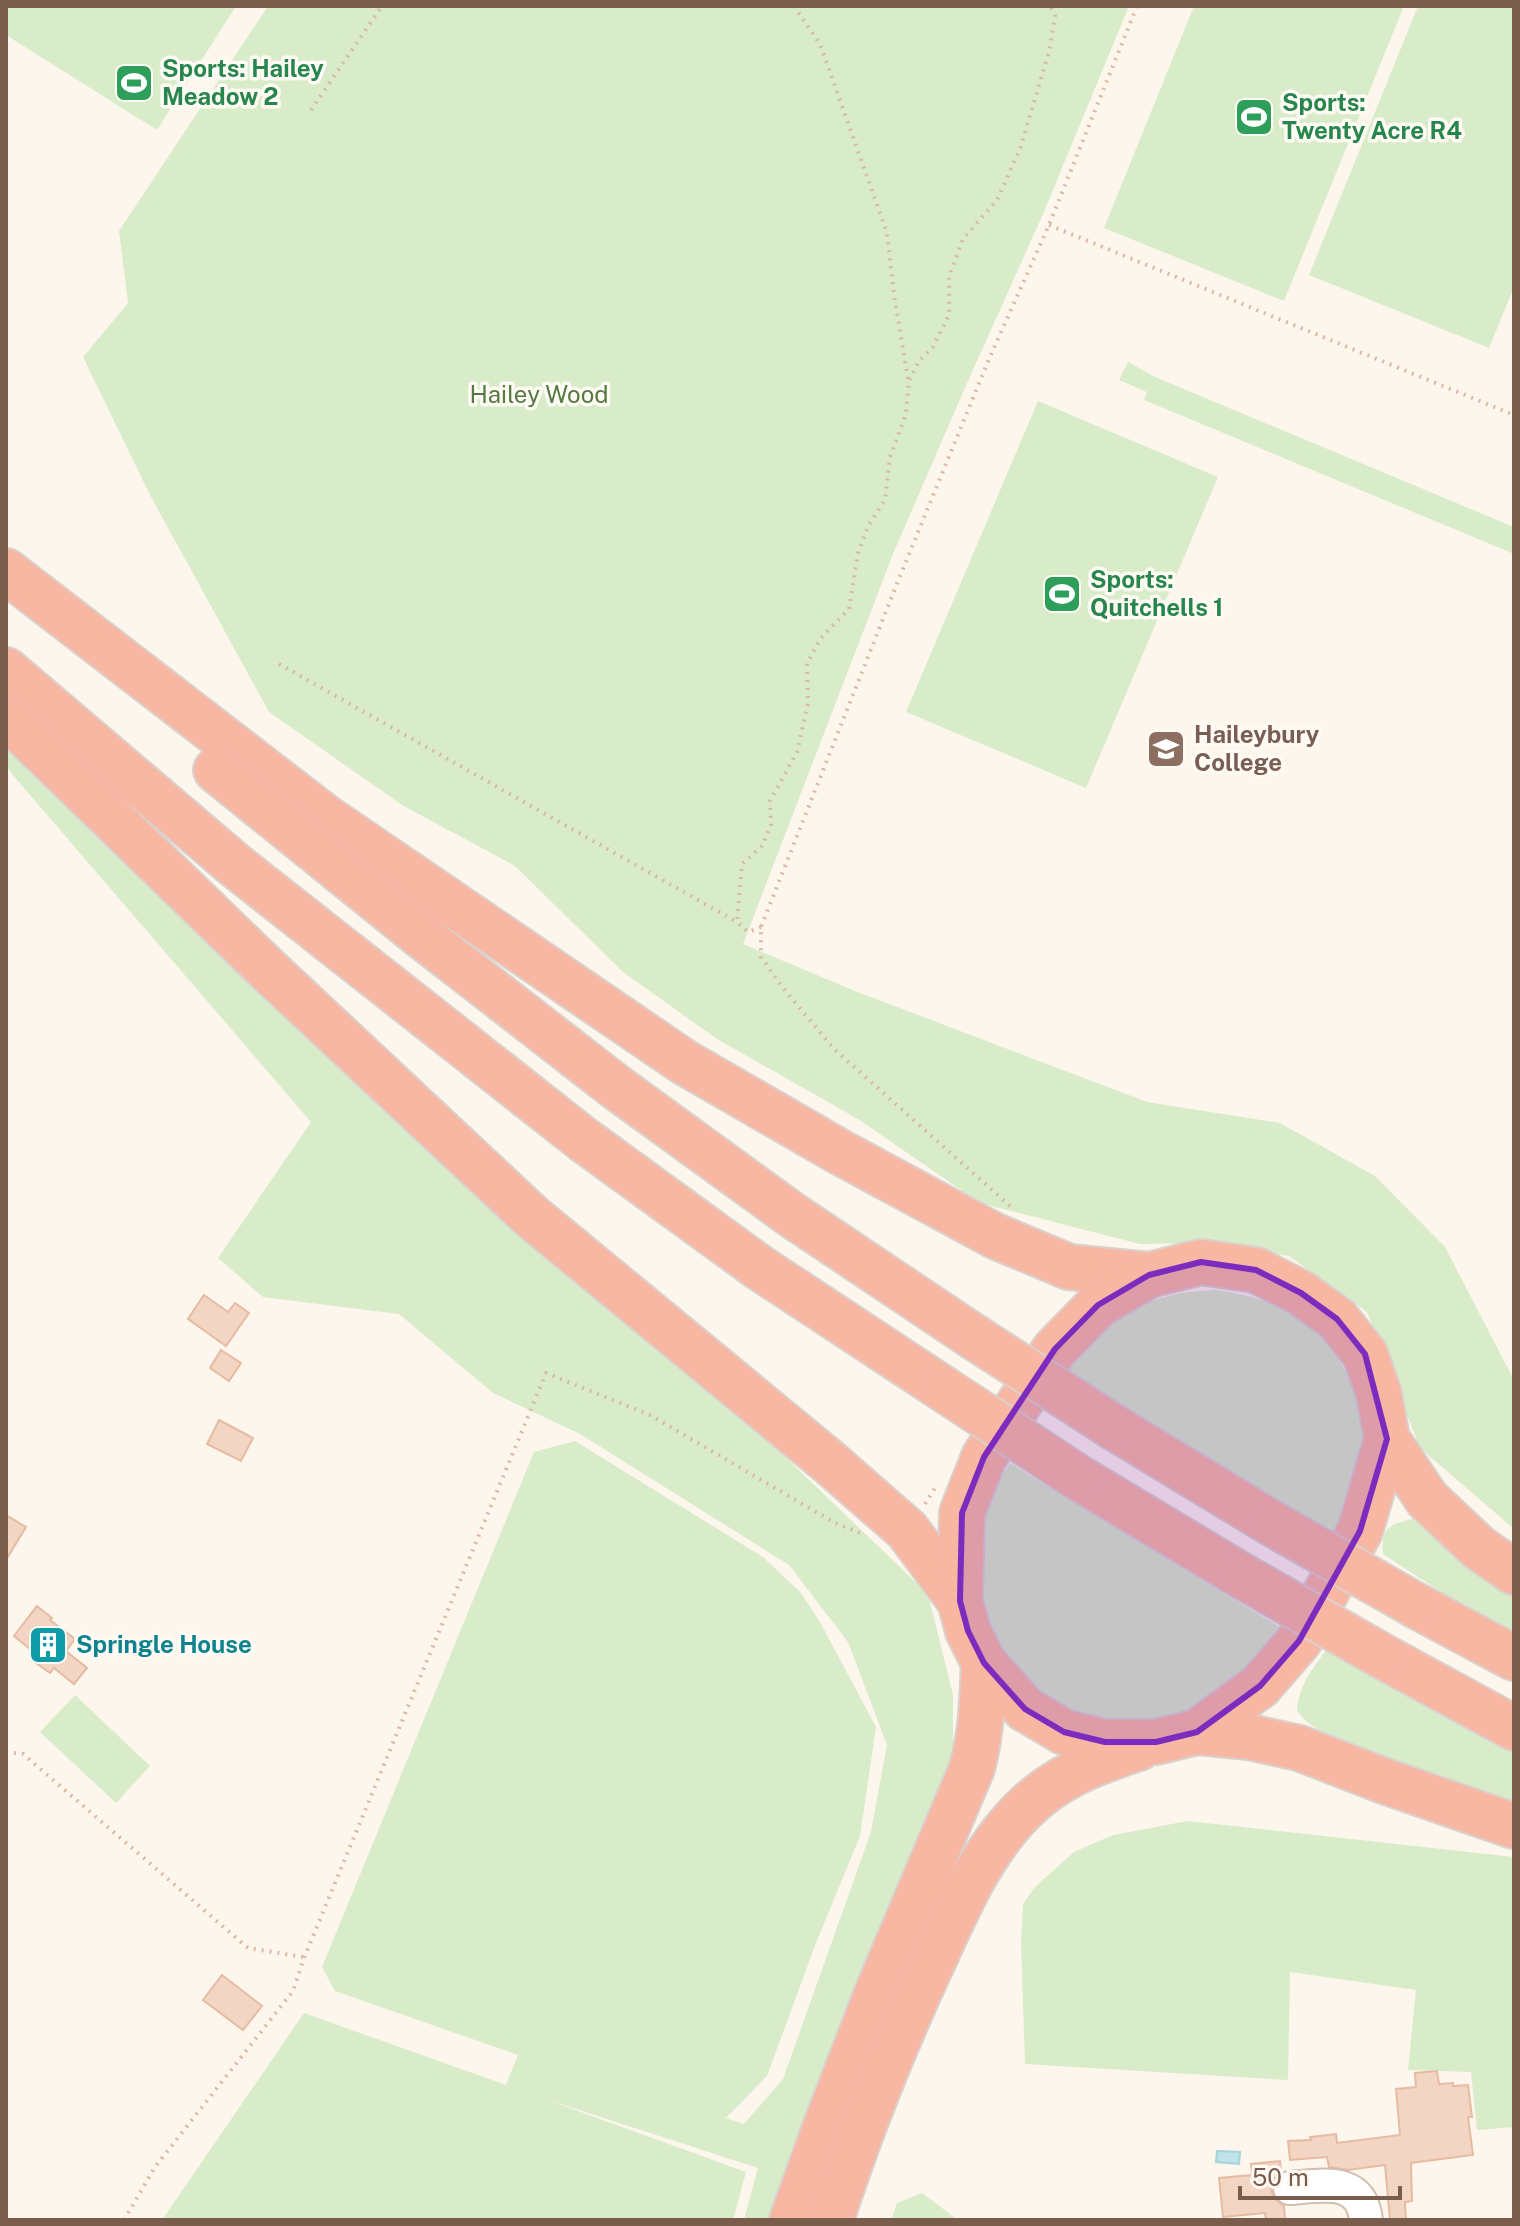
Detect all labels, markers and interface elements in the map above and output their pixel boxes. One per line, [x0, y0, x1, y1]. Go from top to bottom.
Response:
place label: Sports: Hailey Meadow 2 [162, 54, 324, 110]
sports icon: Sports: Hailey Meadow 2 [113, 62, 155, 104]
place label: Sports: Twenty Acre R4 [1282, 88, 1462, 144]
sports icon: Sports: Twenty Acre R4 [1233, 96, 1275, 138]
park label: Hailey Wood [469, 380, 609, 408]
place label: Sports: Quitchells 1 [1090, 565, 1223, 621]
sports icon: Sports: Quitchells 1 [1041, 573, 1083, 615]
place label: Haileybury College [1194, 720, 1320, 776]
school or university icon: Haileybury College [1145, 728, 1187, 770]
building icon: Springle House [27, 1624, 69, 1666]
place label: Springle House [76, 1630, 252, 1658]
scale bar [1240, 2150, 1400, 2200]
text: 50 m [1252, 2163, 1309, 2191]

